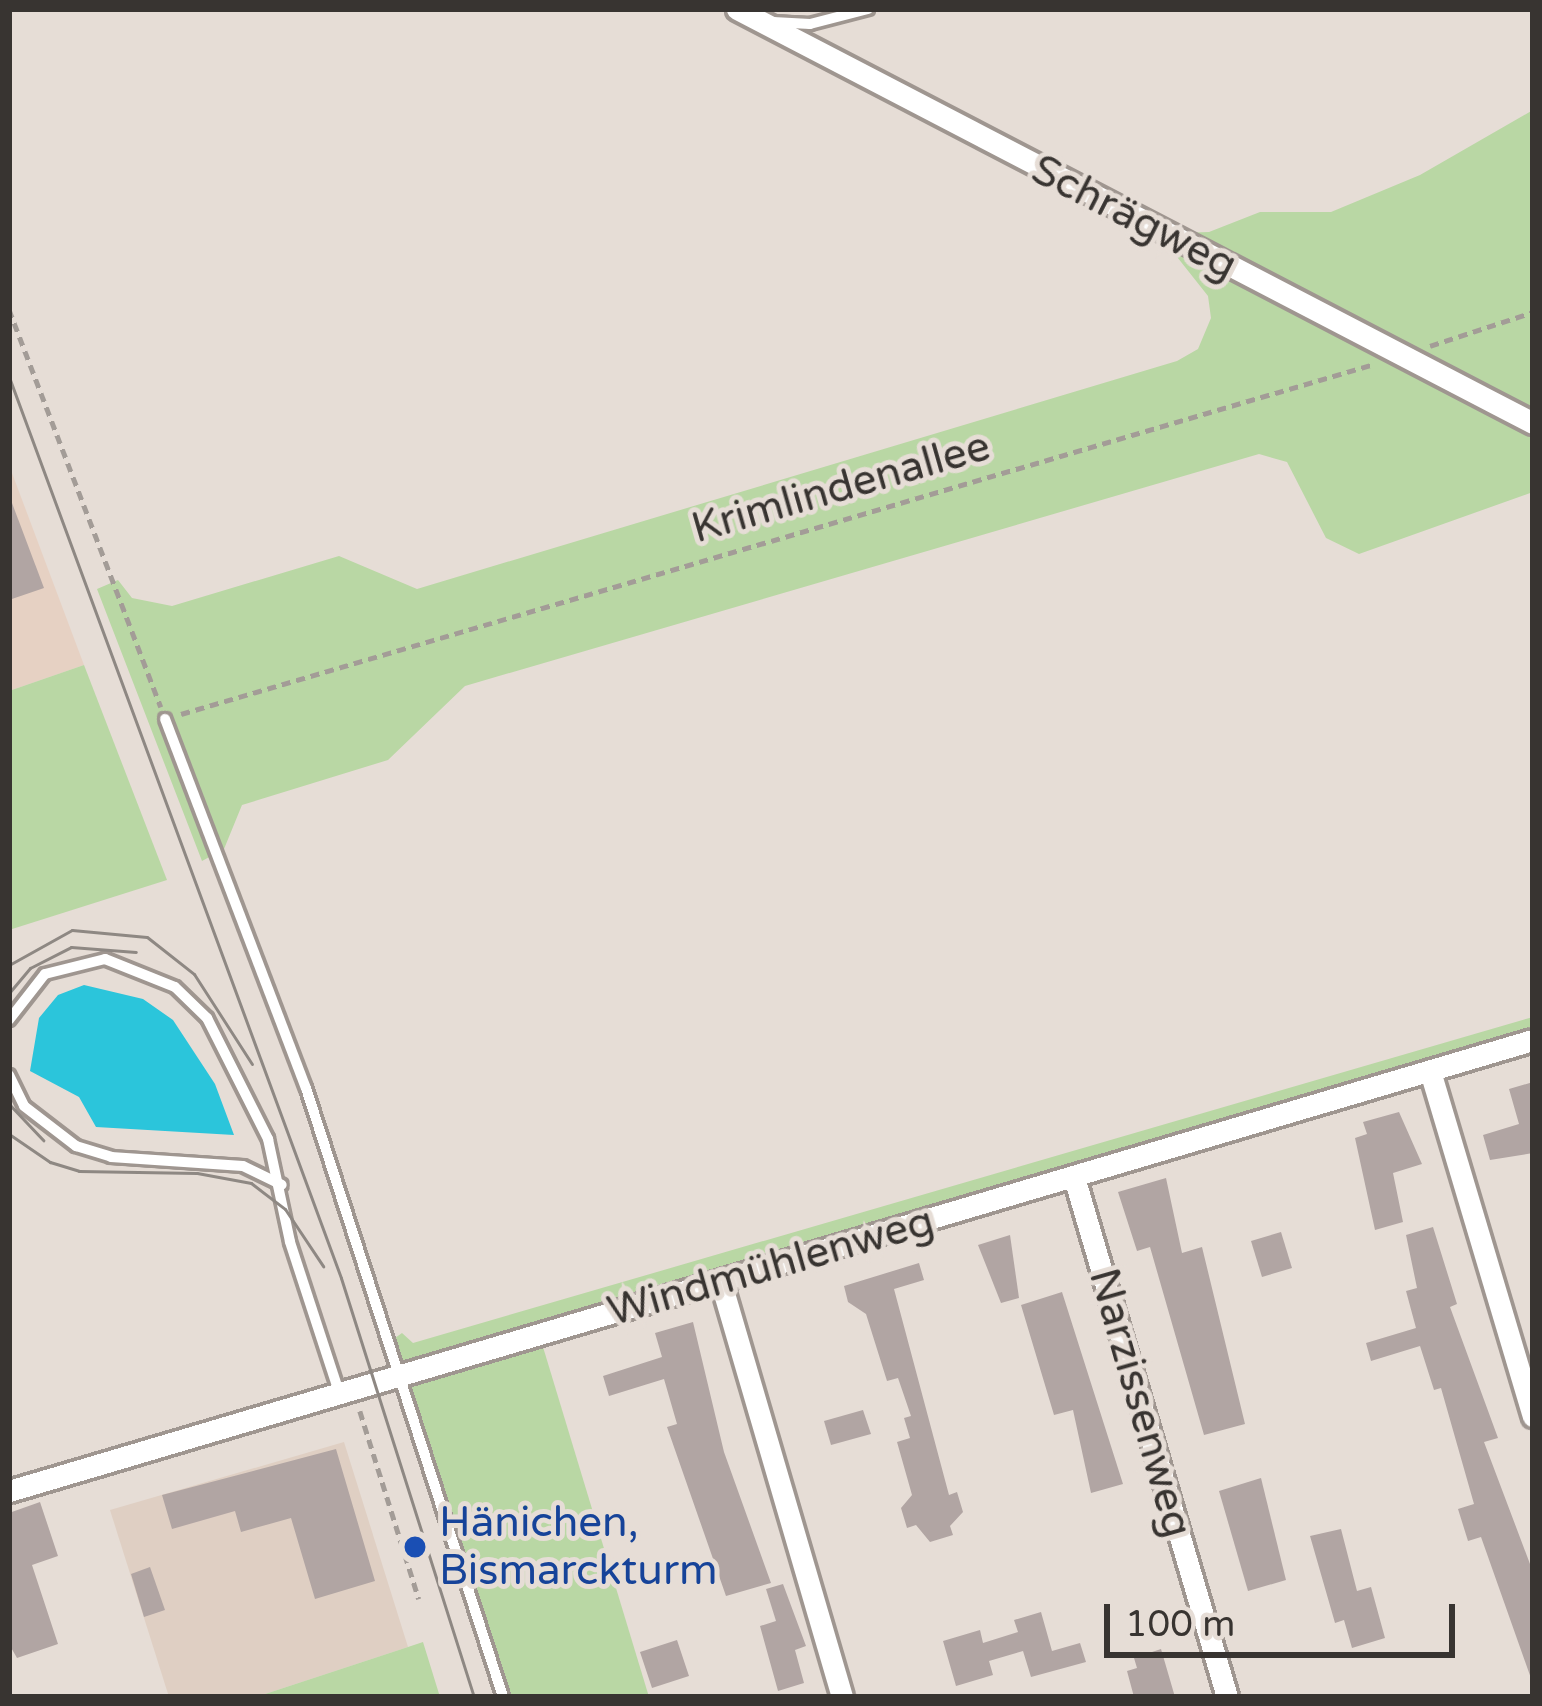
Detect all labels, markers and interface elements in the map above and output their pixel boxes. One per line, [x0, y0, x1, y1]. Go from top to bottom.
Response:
street label: Schrägweg [1023, 145, 1245, 291]
street label: Krimlindenallee [686, 421, 996, 555]
street label: Windmühlenweg [602, 1196, 940, 1338]
street label: Narzissenweg [1078, 1263, 1202, 1543]
place label: Hänichen, Bismarckturm [439, 1498, 718, 1597]
marker: Hänichen, Bismarckturm [402, 1534, 428, 1560]
scale bar [1110, 1580, 1461, 1654]
text: 100 m [1125, 1603, 1235, 1646]

